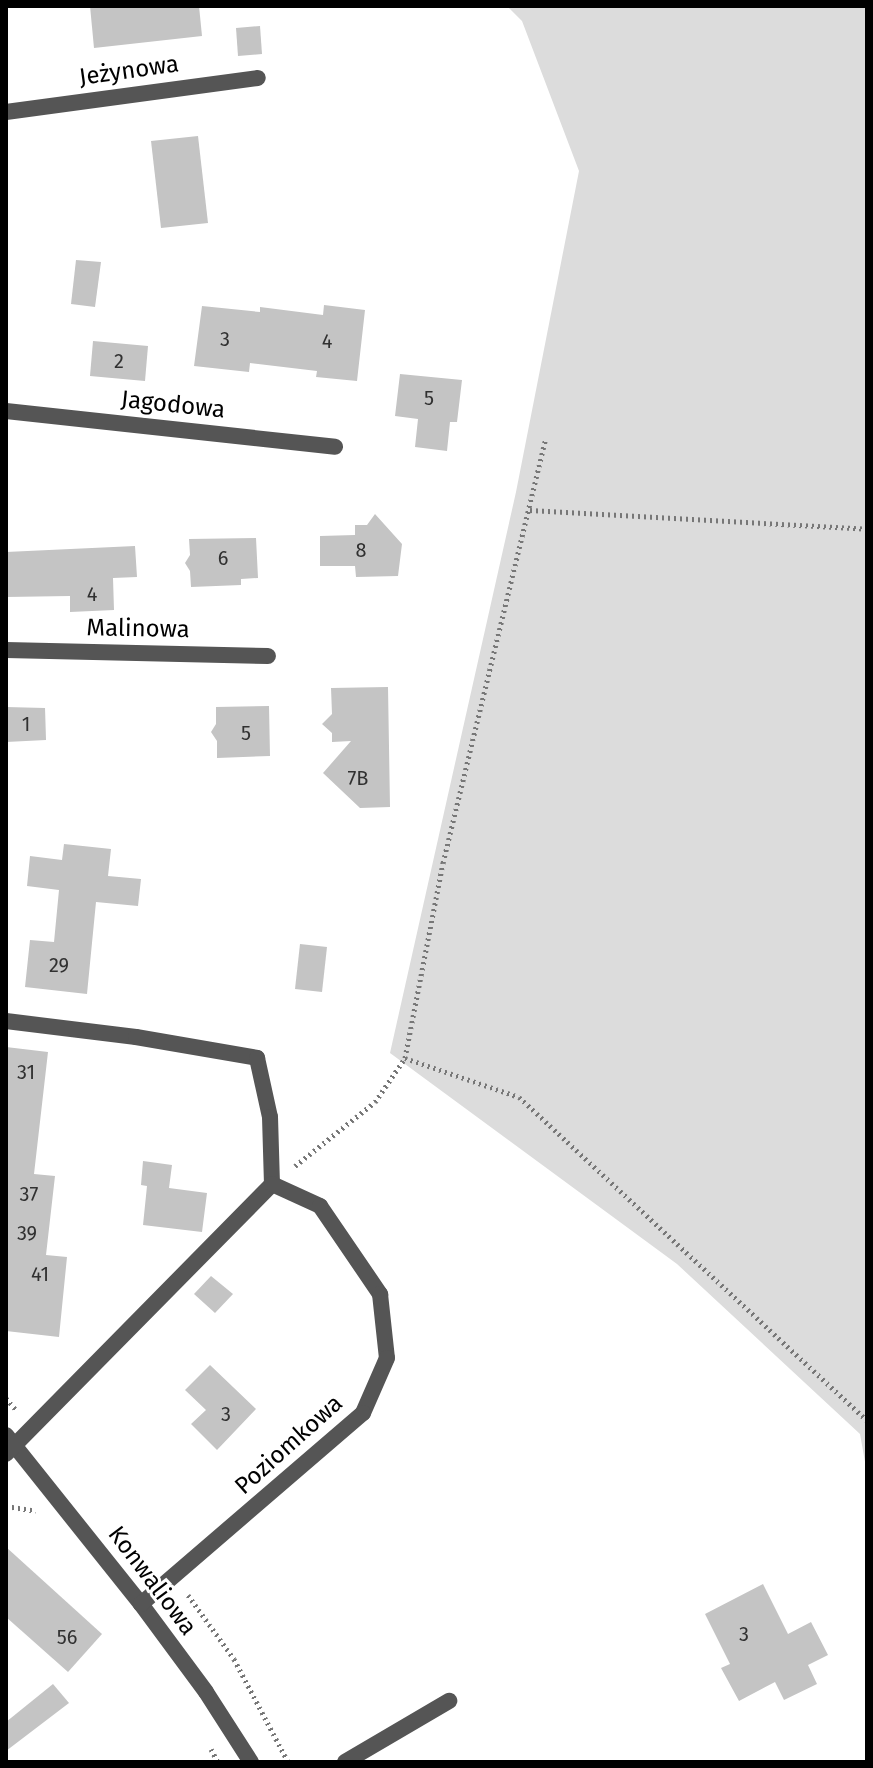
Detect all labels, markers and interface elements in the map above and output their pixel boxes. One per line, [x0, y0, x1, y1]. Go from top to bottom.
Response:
street label: Jeżynowa [77, 50, 181, 92]
house number: 3 [220, 327, 230, 351]
house number: 4 [322, 329, 332, 353]
house number: 2 [114, 349, 124, 373]
street label: Jagodowa [119, 385, 227, 425]
house number: 5 [424, 386, 434, 410]
house number: 8 [355, 538, 367, 562]
house number: 6 [218, 546, 228, 570]
house number: 4 [87, 582, 97, 606]
street label: Malinowa [86, 614, 190, 644]
house number: 1 [22, 712, 30, 736]
house number: 5 [241, 721, 251, 745]
house number: 7B [347, 766, 369, 790]
house number: 29 [49, 953, 69, 977]
house number: 31 [17, 1060, 35, 1084]
house number: 37 [20, 1182, 38, 1206]
house number: 39 [17, 1221, 37, 1245]
house number: 41 [31, 1262, 49, 1286]
street label: Poziomkowa [229, 1389, 349, 1501]
house number: 3 [221, 1402, 231, 1426]
street label: Konwaliowa [102, 1521, 202, 1641]
house number: 3 [739, 1622, 749, 1646]
house number: 56 [57, 1625, 77, 1649]

